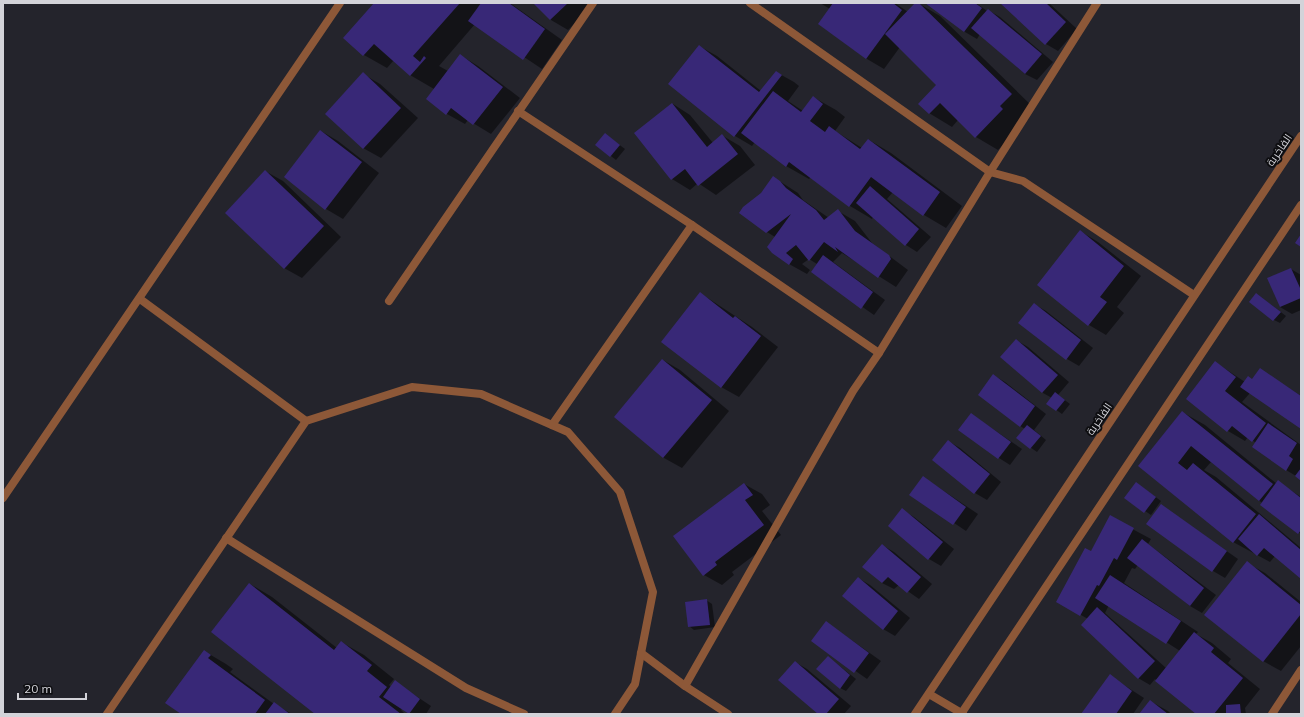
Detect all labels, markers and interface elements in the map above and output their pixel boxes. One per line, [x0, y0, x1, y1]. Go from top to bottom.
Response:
street label: الفاخرية [1263, 131, 1295, 169]
street label: الفاخرية [1083, 400, 1115, 438]
scale bar [18, 675, 86, 701]
text: 20 m [24, 681, 52, 696]

